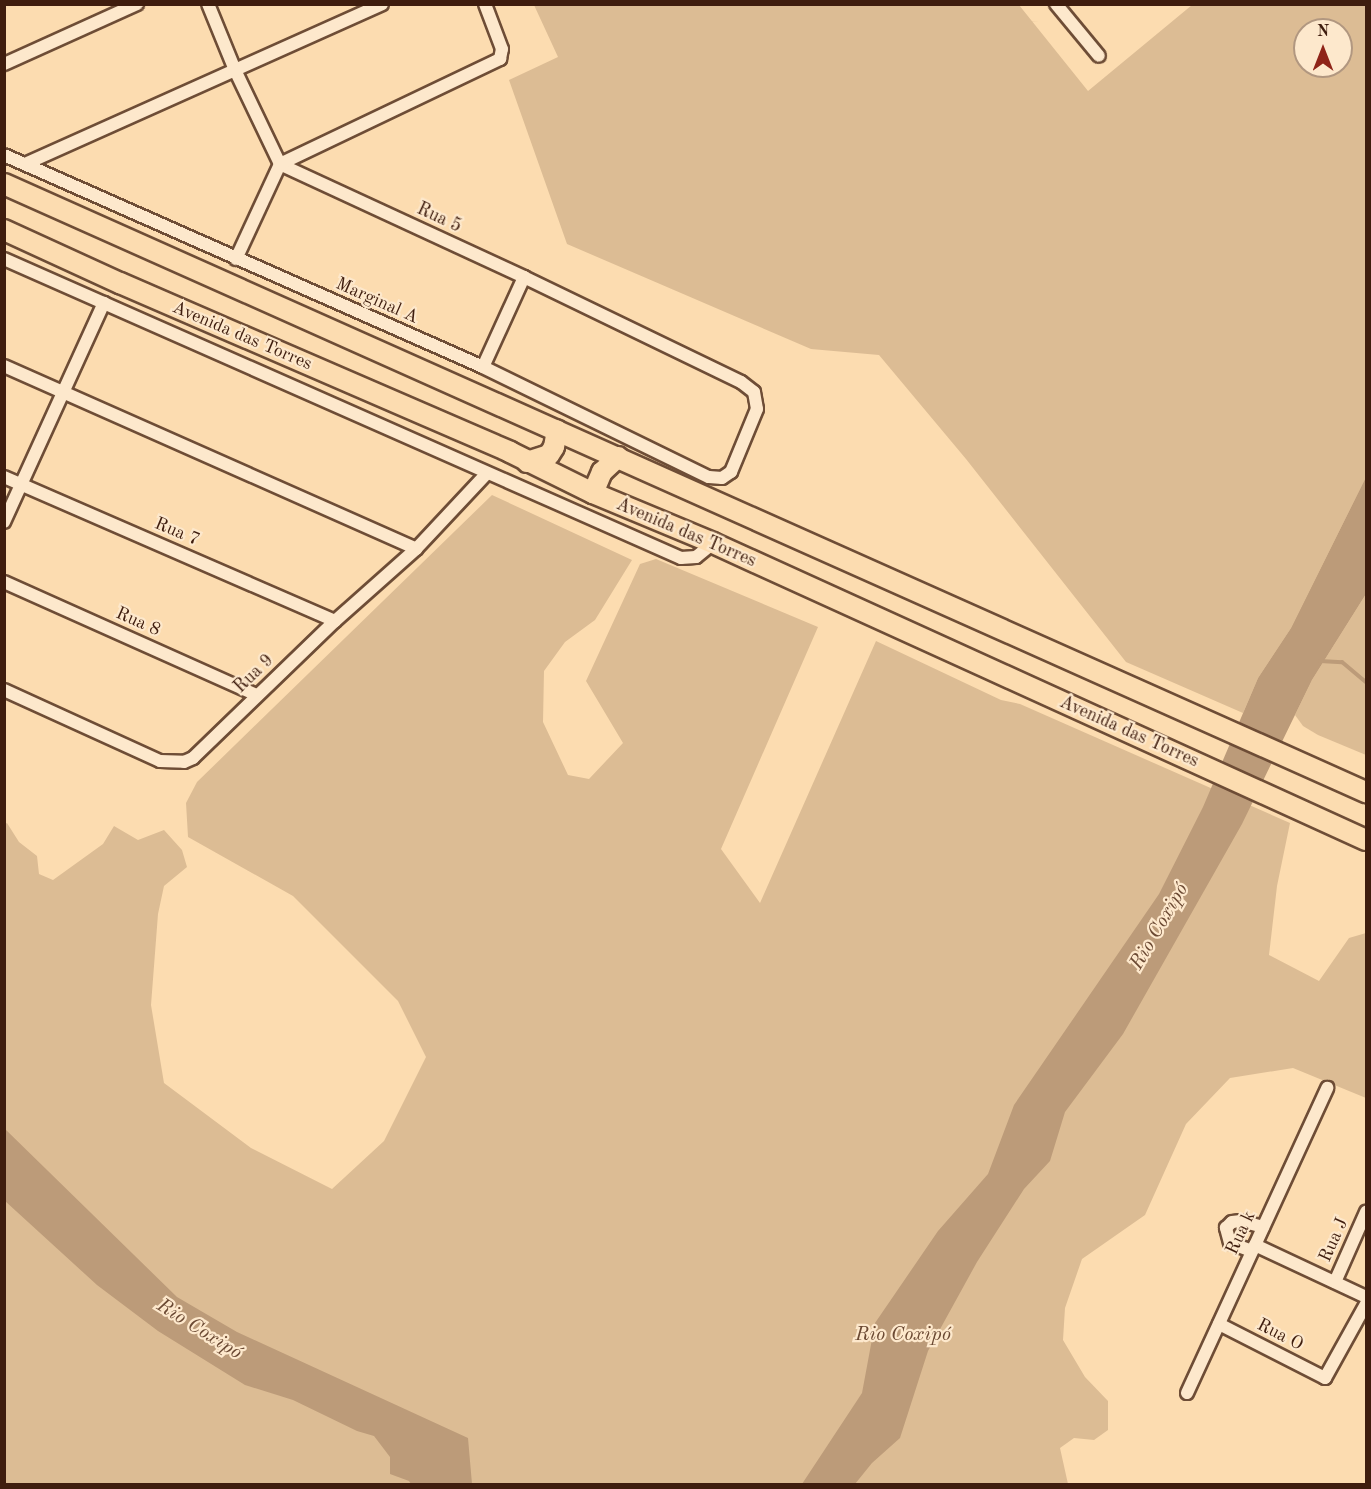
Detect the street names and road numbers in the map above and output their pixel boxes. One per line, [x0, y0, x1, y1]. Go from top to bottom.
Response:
street label: Rua 5 [413, 198, 465, 238]
street label: Marginal A [332, 273, 422, 329]
street label: Avenida das Torres [169, 297, 315, 375]
street label: Avenida das Torres [613, 494, 759, 572]
street label: Rua 7 [151, 513, 203, 551]
street label: Rua 8 [112, 603, 164, 641]
street label: Rua 9 [230, 650, 278, 698]
street label: Avenida das Torres [1056, 692, 1202, 772]
street label: Rua k [1222, 1208, 1260, 1258]
street label: Rua J [1315, 1215, 1353, 1265]
street label: Rua O [1253, 1314, 1307, 1356]

